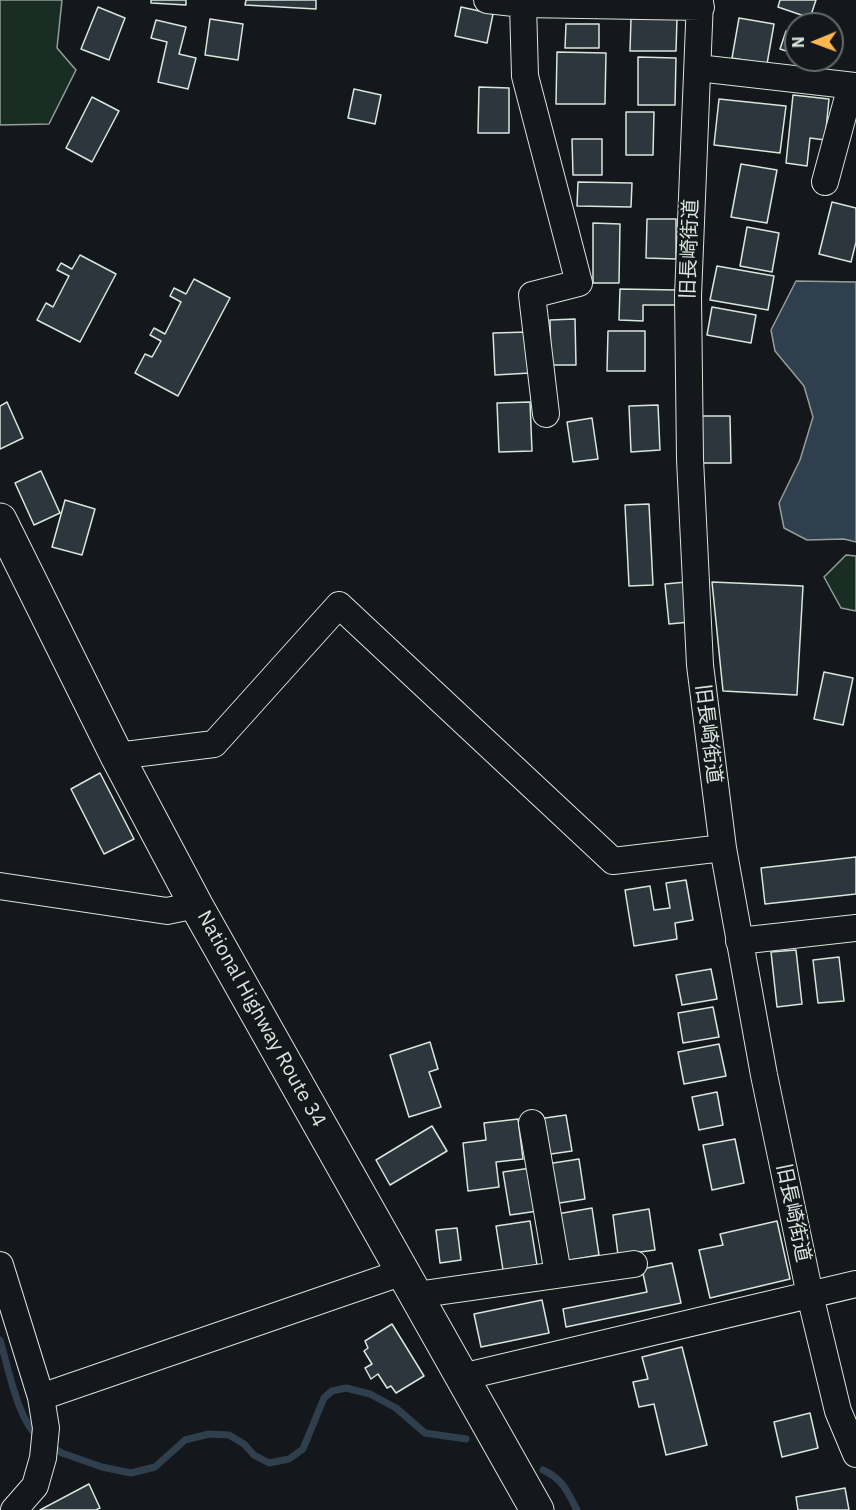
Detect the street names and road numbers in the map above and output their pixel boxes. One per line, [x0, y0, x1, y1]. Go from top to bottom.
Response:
street label: 旧長崎街道 [676, 199, 704, 299]
street label: 旧長崎街道 [690, 683, 726, 785]
street label: National Highway Route 34 [192, 907, 330, 1131]
street label: 旧長崎街道 [771, 1162, 815, 1264]

